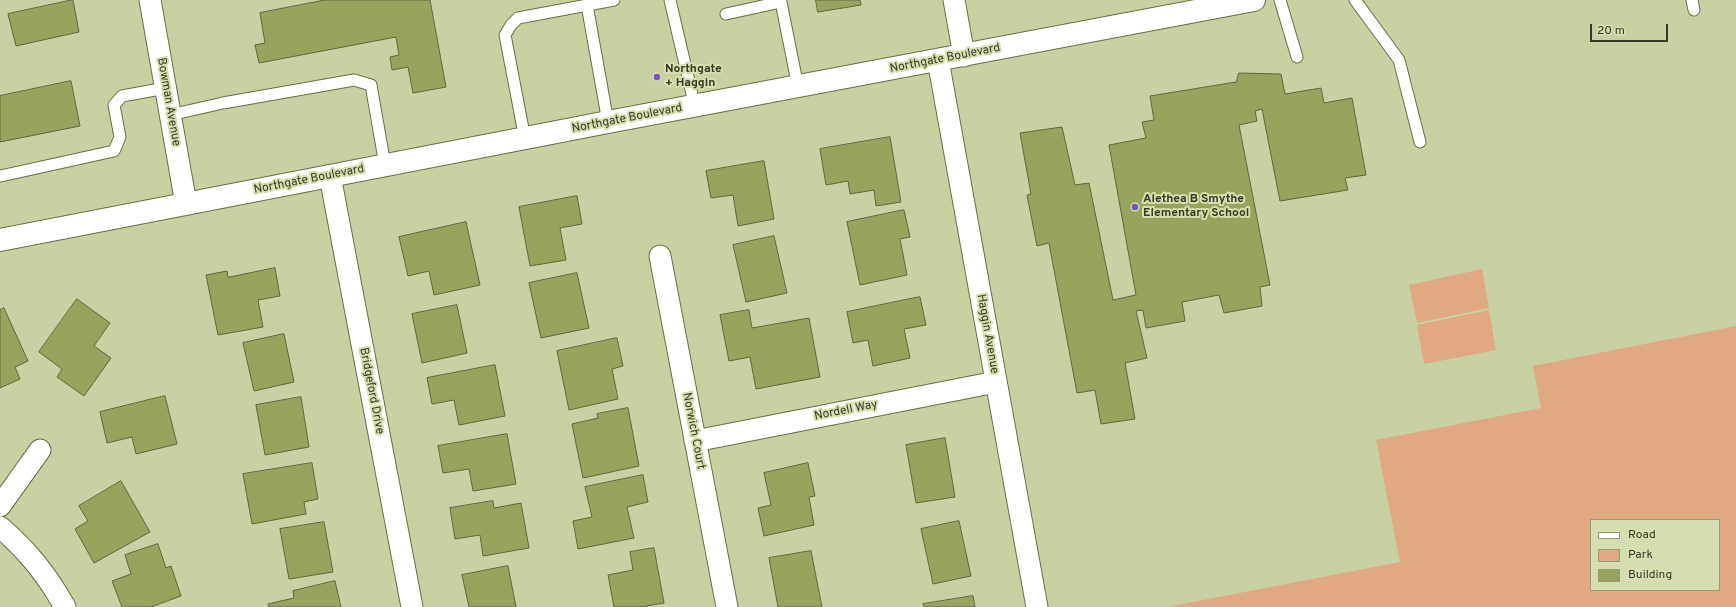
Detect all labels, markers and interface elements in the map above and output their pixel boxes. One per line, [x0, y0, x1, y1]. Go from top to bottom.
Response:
scale bar [1592, 16, 1670, 42]
text: 20 m [1597, 23, 1625, 39]
street label: Northgate Boulevard [889, 41, 1001, 77]
street label: Bowman Avenue [153, 57, 183, 147]
place label: Northgate + Haggin [665, 63, 722, 91]
marker: Northgate + Haggin [652, 72, 662, 82]
street label: Northgate Boulevard [571, 101, 683, 137]
street label: Northgate Boulevard [253, 162, 365, 198]
place label: Alethea B Smythe Elementary School [1143, 193, 1249, 221]
marker: Alethea B Smythe Elementary School [1130, 202, 1140, 212]
street label: Haggin Avenue [973, 293, 1001, 375]
street label: Bridgeford Drive [356, 346, 386, 436]
street label: Norwich Court [679, 391, 707, 471]
street label: Nordell Way [813, 398, 879, 424]
legend [1590, 519, 1720, 591]
text: Road [1628, 527, 1656, 543]
text: Park [1628, 547, 1653, 563]
text: Building [1628, 567, 1672, 583]

